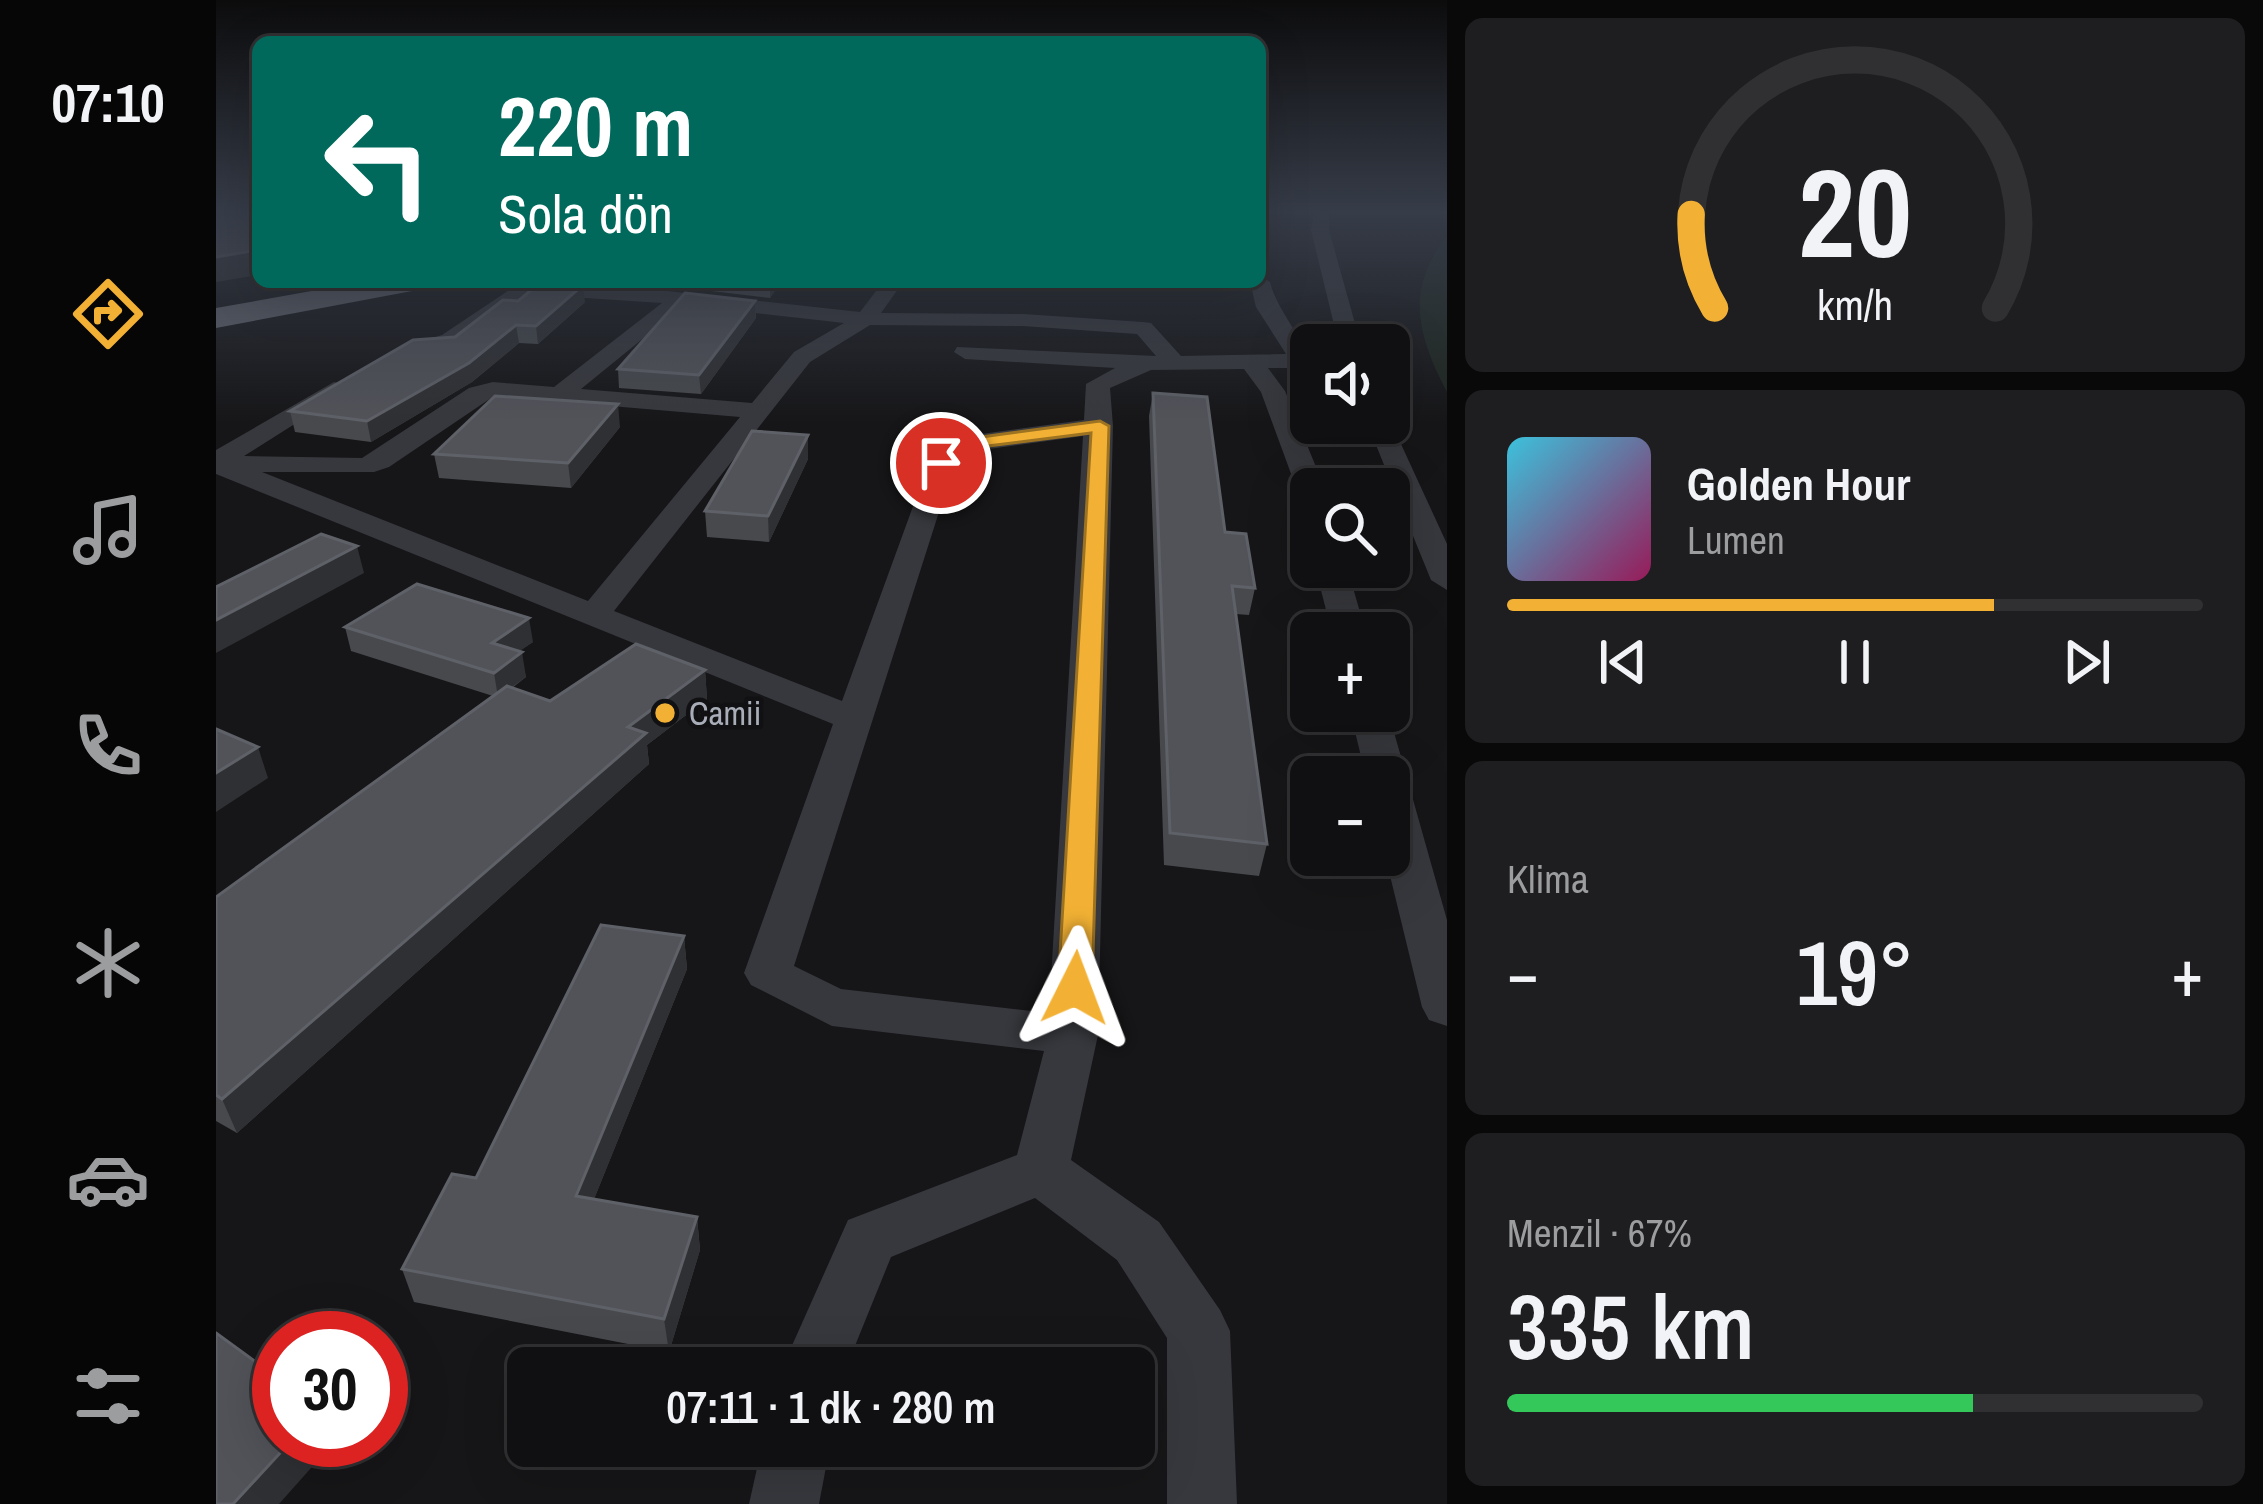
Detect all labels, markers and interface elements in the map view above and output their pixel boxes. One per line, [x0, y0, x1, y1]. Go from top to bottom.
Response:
text: 07:10 [51, 66, 165, 139]
text: 220 m [498, 69, 693, 182]
icon: left [300, 84, 456, 240]
text: 20 [1798, 128, 1912, 296]
text: Sola dön [498, 177, 673, 250]
icon: directions [66, 272, 150, 356]
text: km/h [1817, 276, 1893, 333]
map controls [1290, 324, 1410, 876]
button: sound [1290, 324, 1410, 444]
pin [890, 412, 992, 514]
icon: arrive [908, 430, 974, 496]
text: Golden Hour [1687, 453, 1910, 514]
button: search [1290, 468, 1410, 588]
icon: music [66, 488, 150, 572]
text: Lumen [1687, 514, 1785, 566]
button: + [1290, 612, 1410, 732]
icon: previous [1590, 629, 1656, 695]
icon: pause [1822, 629, 1888, 695]
icon: next [2054, 629, 2120, 695]
place label: Camii [689, 691, 761, 735]
marker: Camii [652, 700, 678, 726]
icon: phone [66, 704, 150, 788]
button: − [1290, 756, 1410, 876]
text: Klima [1507, 853, 1589, 905]
text: 19° [1796, 912, 1914, 1033]
icon: climate [66, 921, 150, 1005]
position arrow [1012, 925, 1138, 1051]
text: − [1507, 928, 1539, 1017]
text: + [2171, 928, 2203, 1017]
icon: car [66, 1137, 150, 1221]
text: Menzil · 67% [1507, 1207, 1692, 1259]
text: 335 km [1507, 1266, 1754, 1387]
speed limit sign: 30 [252, 1311, 408, 1467]
icon: filters [66, 1354, 150, 1438]
text: 07:11 · 1 dk · 280 m [666, 1376, 996, 1437]

